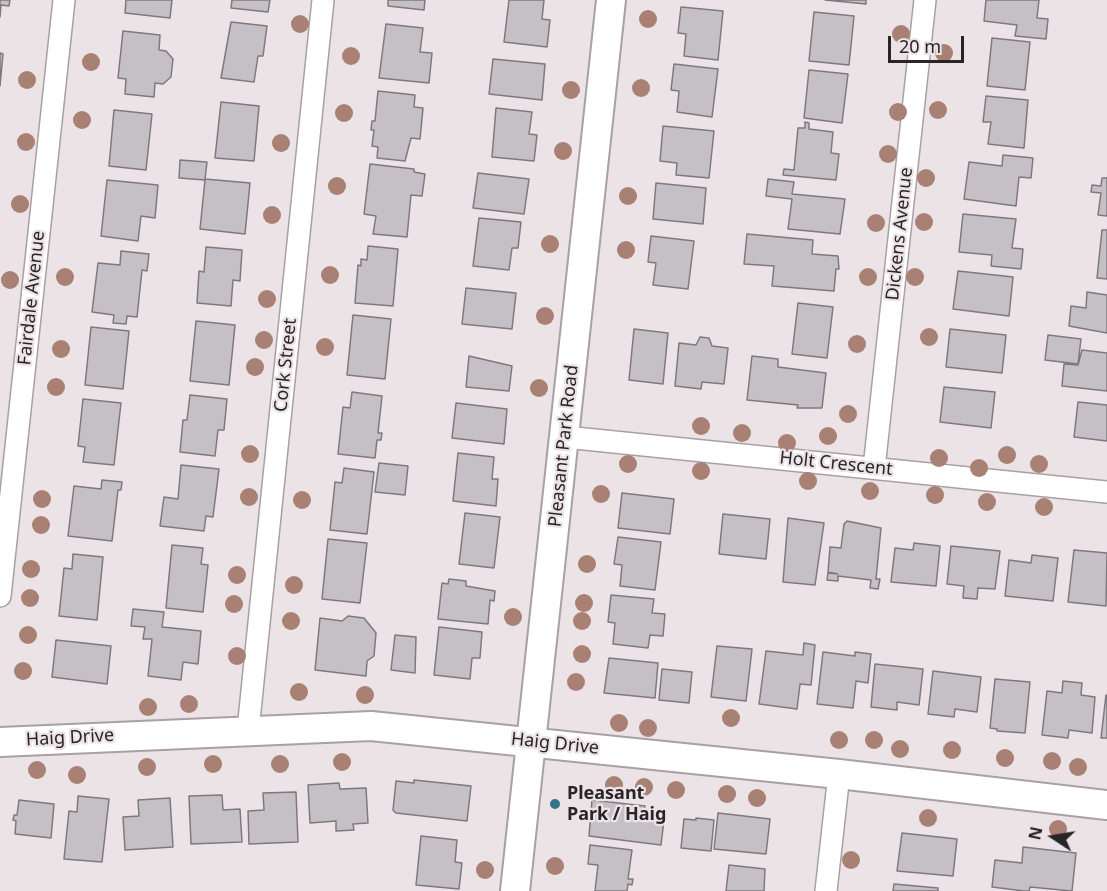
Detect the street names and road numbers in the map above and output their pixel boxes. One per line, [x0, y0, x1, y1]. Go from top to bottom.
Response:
street label: Dickens Avenue [882, 166, 918, 302]
street label: Fairdale Avenue [14, 230, 50, 366]
street label: Cork Street [270, 317, 302, 413]
street label: Pleasant Park Road [545, 364, 583, 528]
street label: Holt Crescent [778, 447, 894, 481]
street label: Haig Drive [25, 725, 115, 751]
street label: Haig Drive [510, 729, 600, 759]

